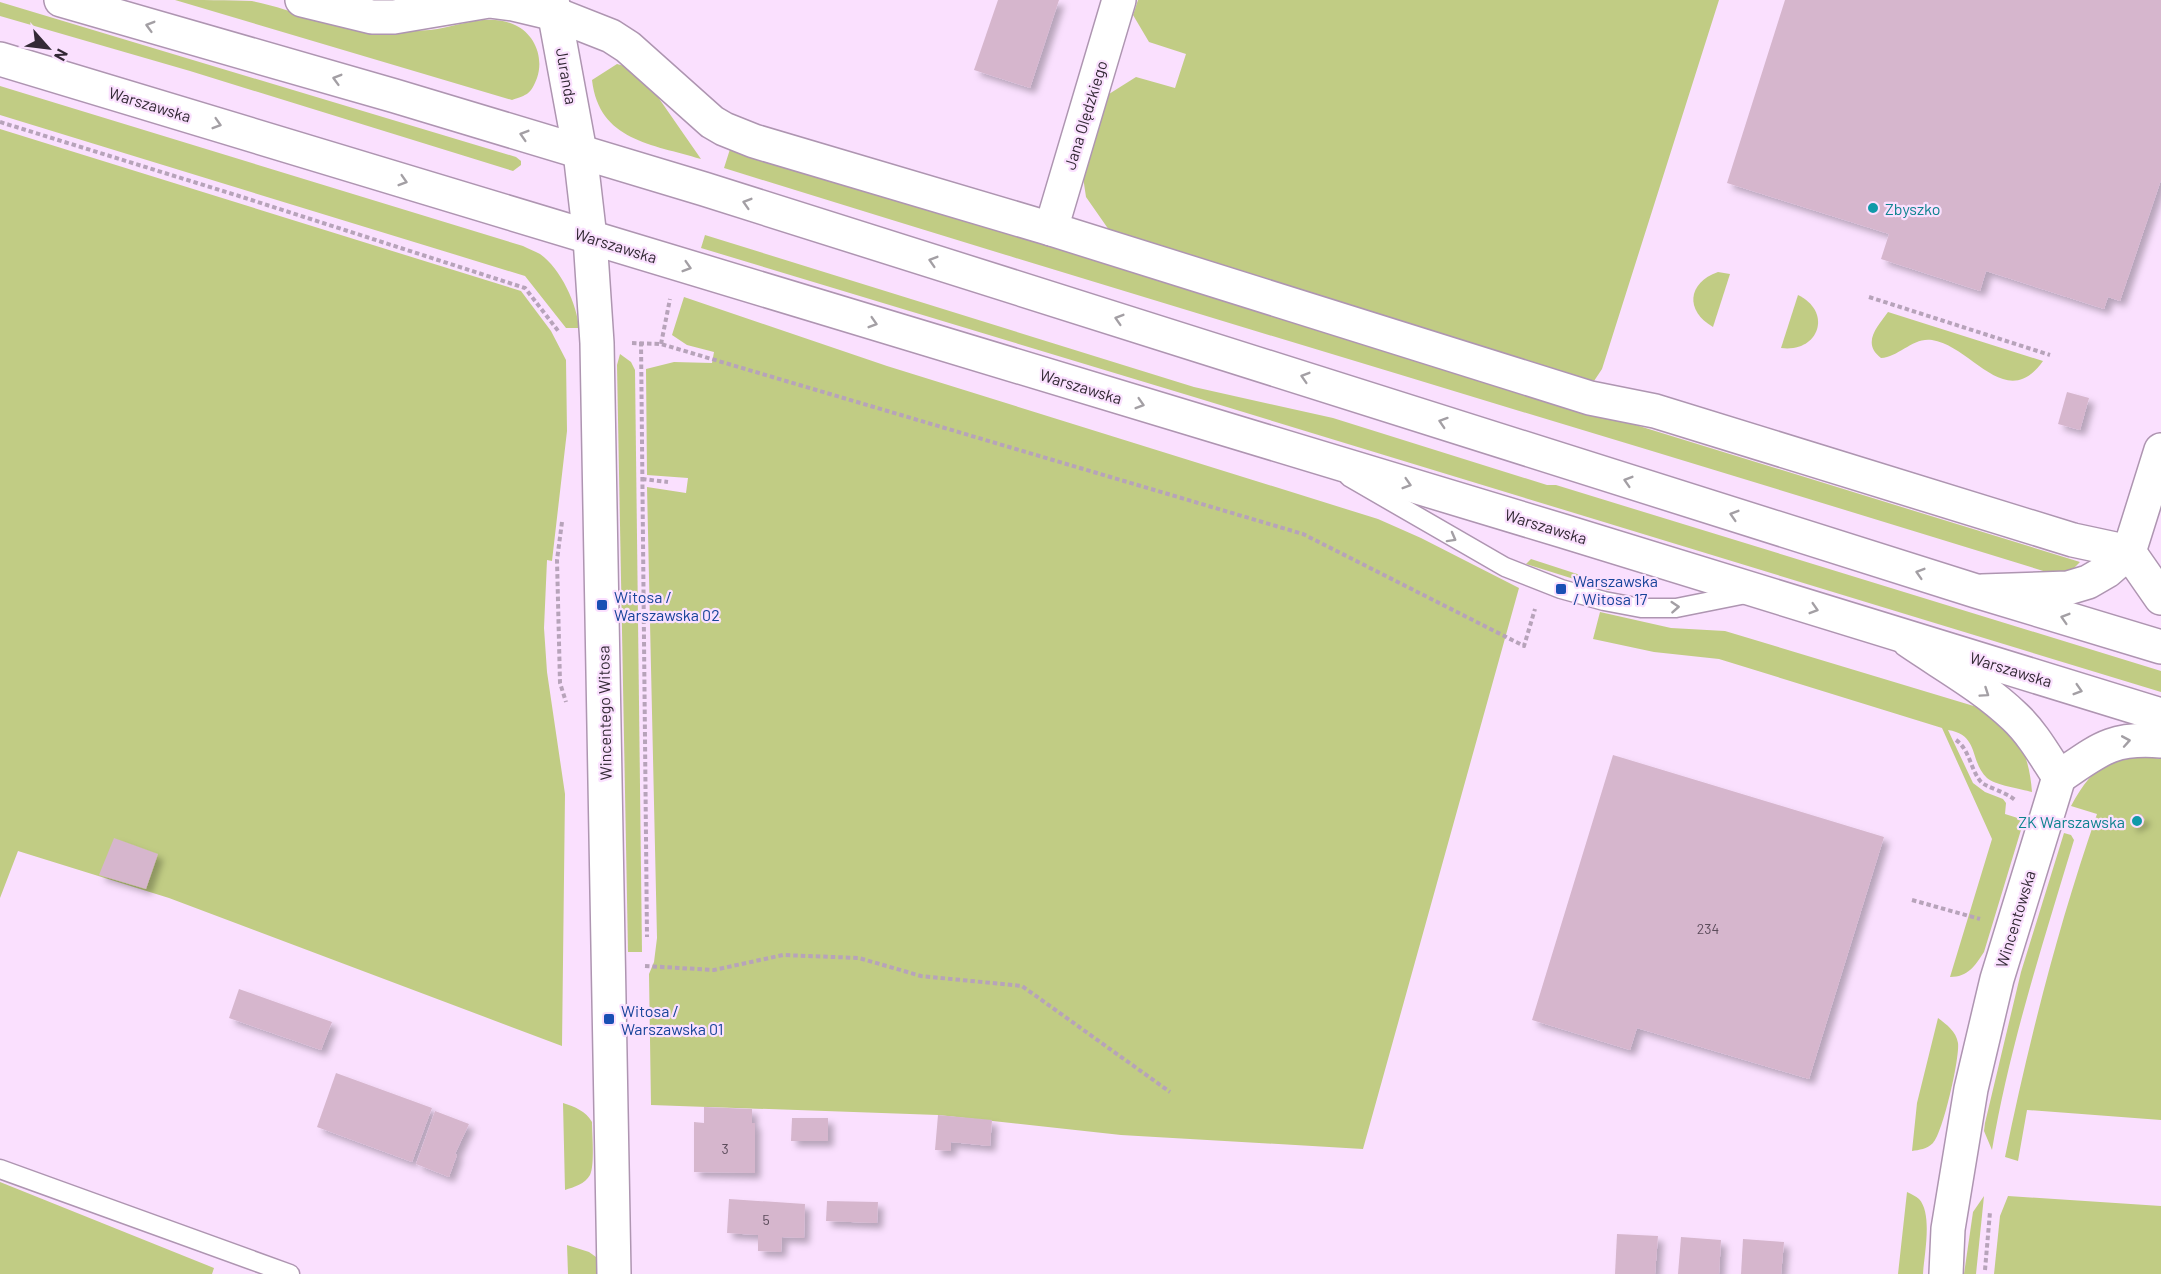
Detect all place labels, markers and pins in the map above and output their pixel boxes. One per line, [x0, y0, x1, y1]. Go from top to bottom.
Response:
place label: Zbyszko [1885, 199, 1941, 218]
marker: Zbyszko [1866, 201, 1880, 215]
place label: Warszawska / Witosa 17 [1573, 571, 1658, 608]
marker: Warszawska / Witosa 17 [1554, 582, 1568, 596]
place label: Witosa / Warszawska 02 [614, 587, 720, 624]
marker: Witosa / Warszawska 02 [595, 598, 609, 612]
place label: ZK Warszawska [2018, 812, 2125, 831]
marker: ZK Warszawska [2130, 814, 2144, 828]
place label: Witosa / Warszawska 01 [621, 1001, 723, 1038]
marker: Witosa / Warszawska 01 [602, 1012, 616, 1026]

